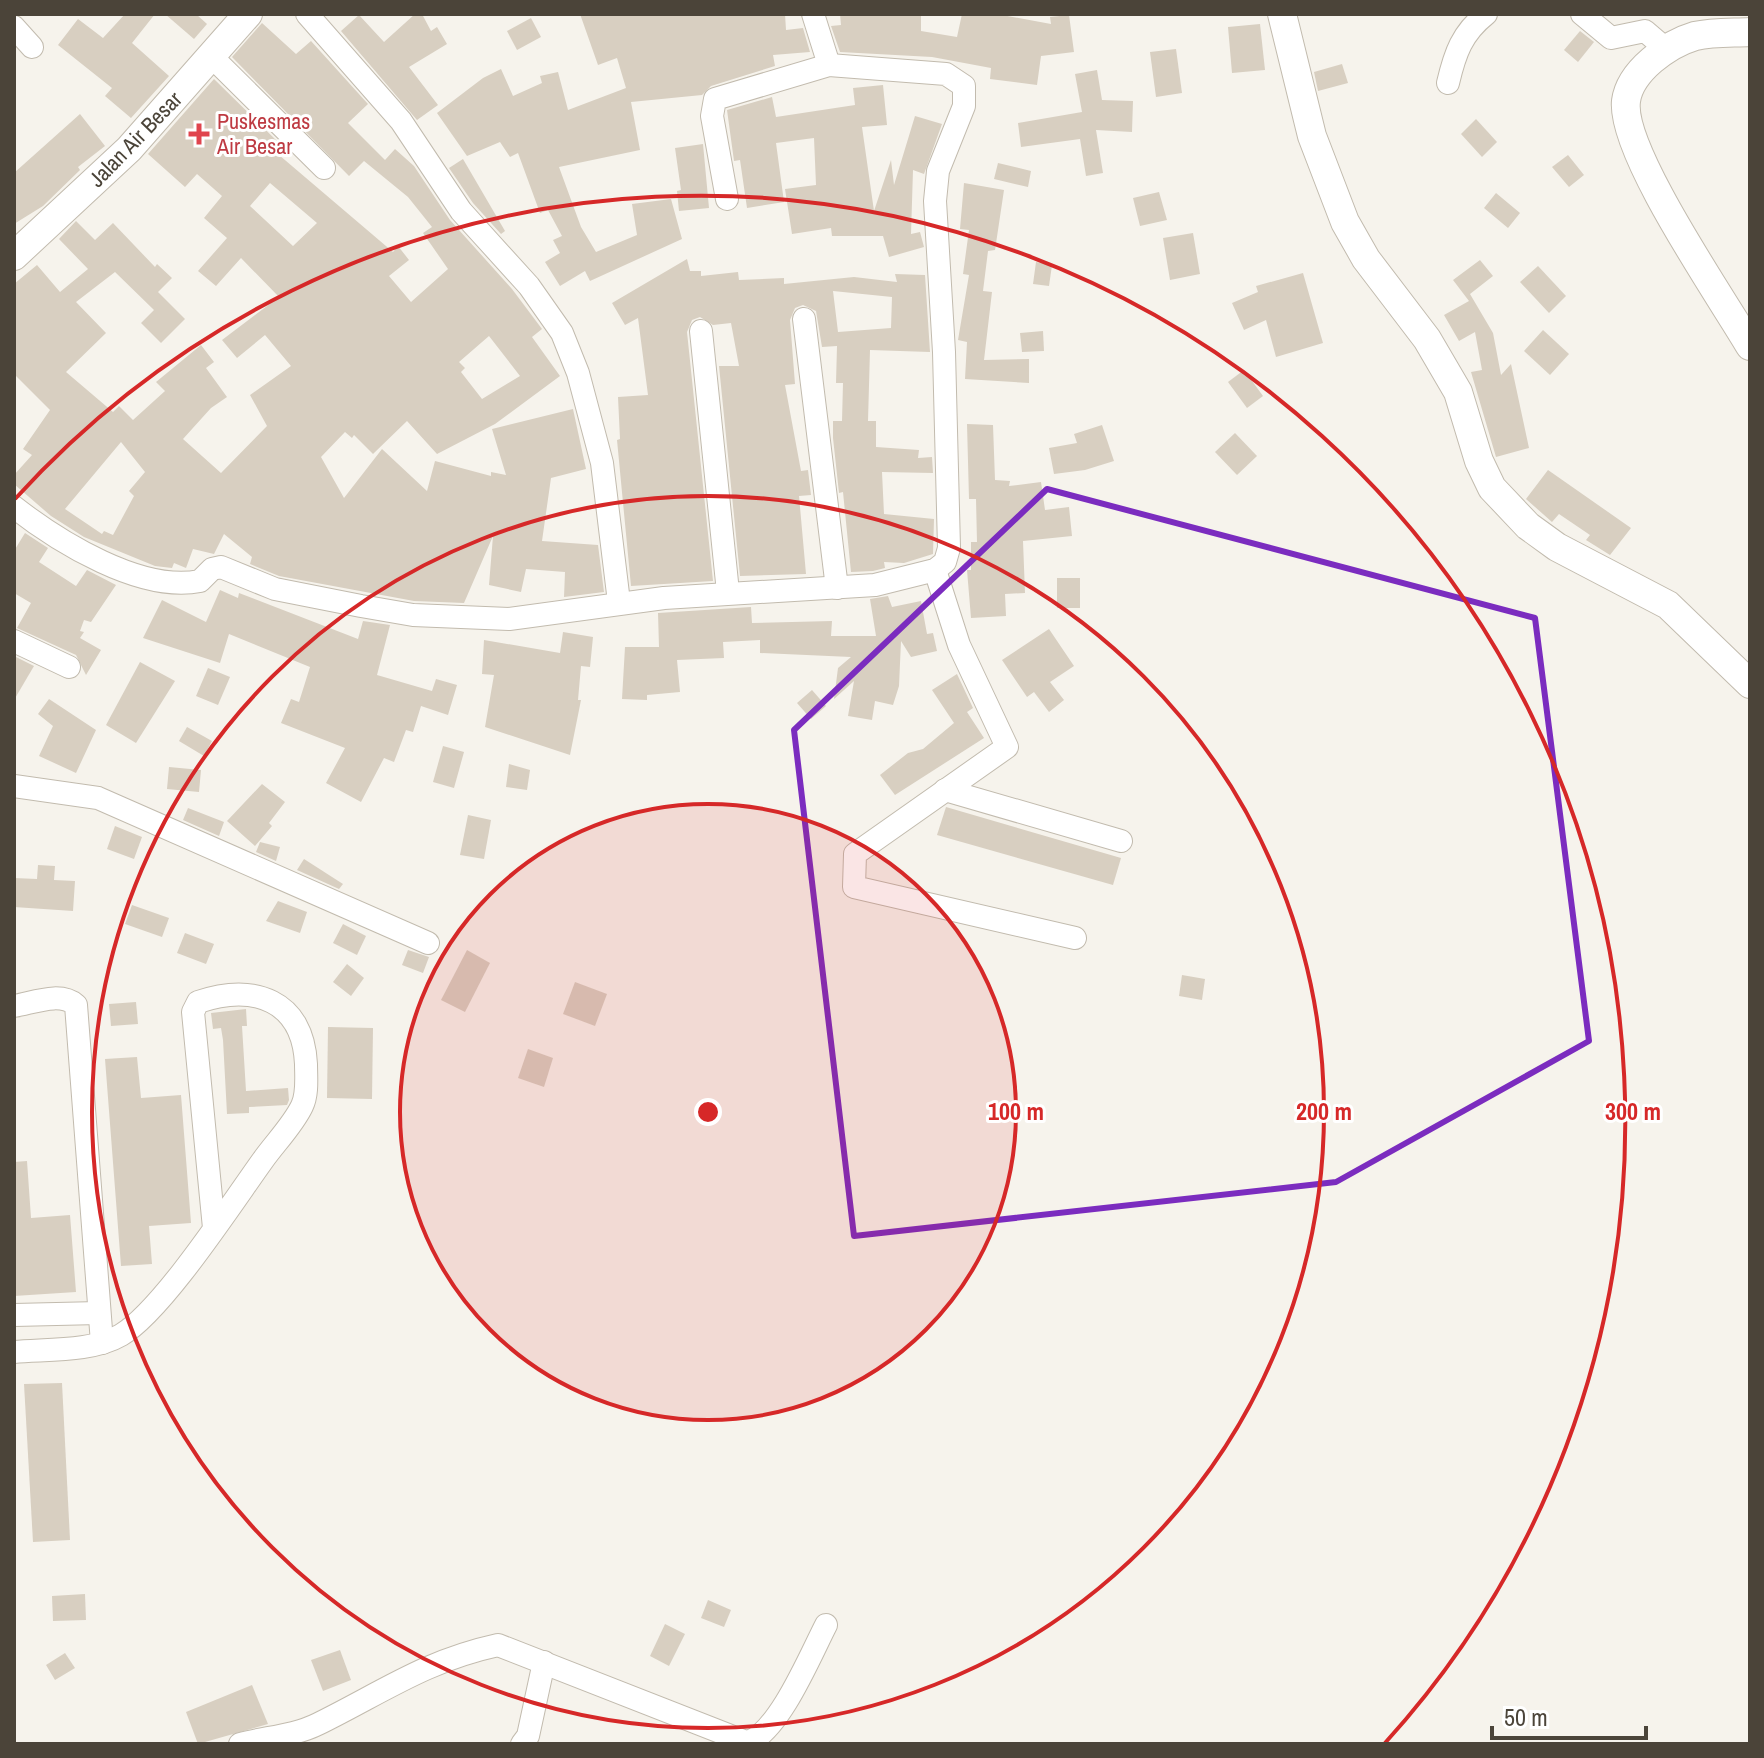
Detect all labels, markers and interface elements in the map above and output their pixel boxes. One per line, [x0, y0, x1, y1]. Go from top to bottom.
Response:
street label: Jalan Air Besar [82, 85, 188, 193]
place label: Puskesmas Air Besar [216, 106, 310, 161]
marker: Puskesmas Air Besar [188, 123, 210, 145]
text: 100 m [988, 1095, 1044, 1127]
text: 200 m [1296, 1095, 1352, 1127]
text: 300 m [1605, 1095, 1661, 1127]
centre of rings [694, 1098, 722, 1126]
scale bar [1492, 1690, 1646, 1740]
text: 50 m [1504, 1701, 1548, 1733]

